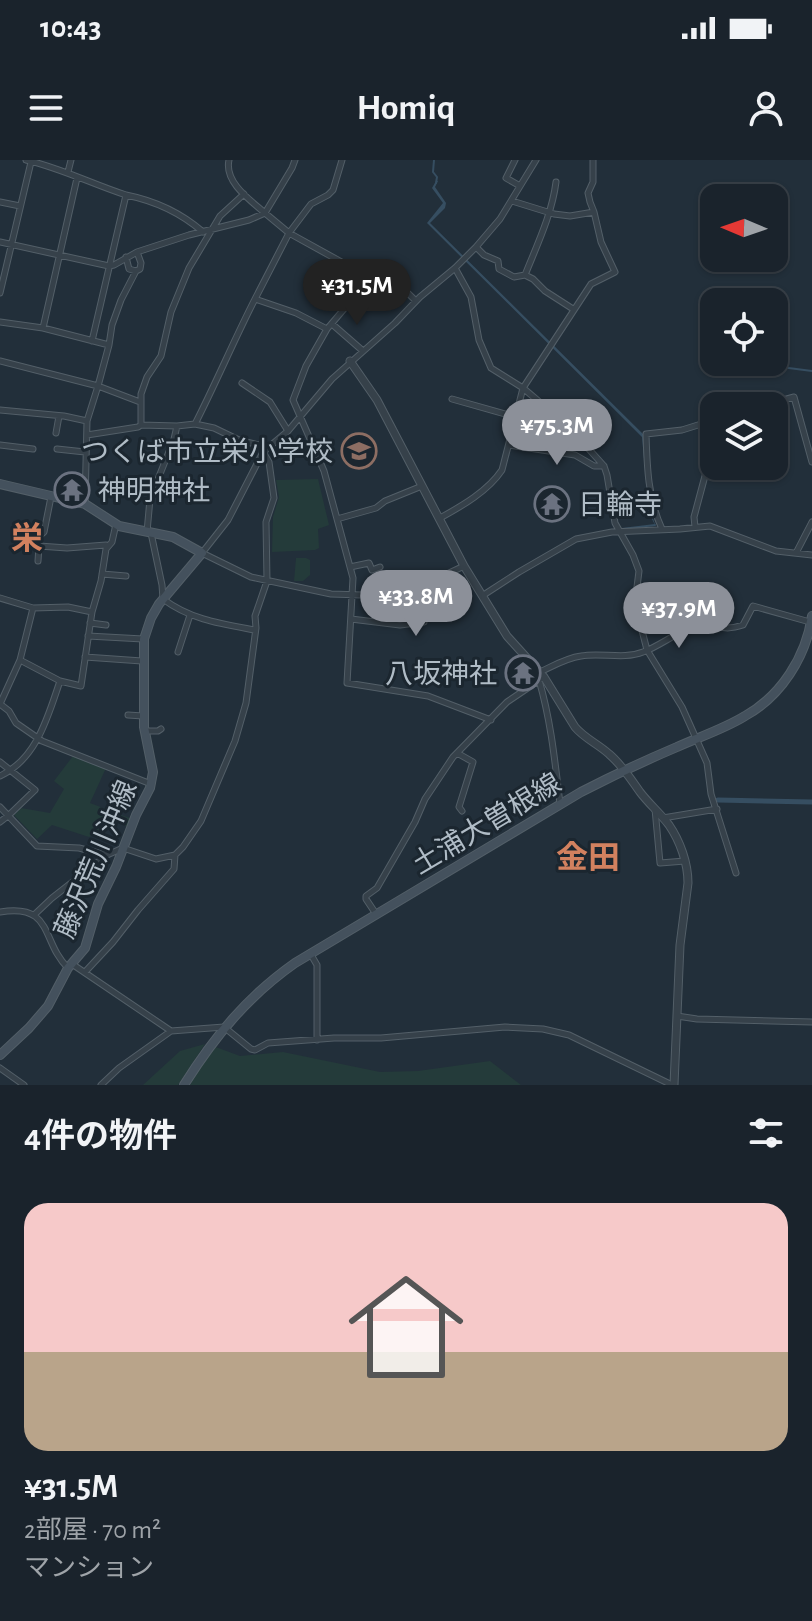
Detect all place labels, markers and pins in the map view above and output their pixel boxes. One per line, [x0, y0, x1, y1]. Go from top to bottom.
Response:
pin: ¥31.5M [292, 259, 422, 327]
pin: ¥75.3M [492, 399, 622, 467]
school or university icon: つくば市立栄小学校 [340, 432, 378, 470]
place label: つくば市立栄小学校 [81, 437, 333, 467]
temple icon: 神明神社 [53, 471, 91, 509]
place label: 神明神社 [98, 476, 210, 506]
temple icon: 日輪寺 [533, 485, 571, 523]
place label: 日輪寺 [578, 490, 662, 520]
pin: ¥33.8M [351, 570, 481, 638]
pin: ¥37.9M [614, 582, 744, 650]
temple icon: 八坂神社 [504, 654, 542, 692]
place label: 八坂神社 [385, 659, 497, 689]

